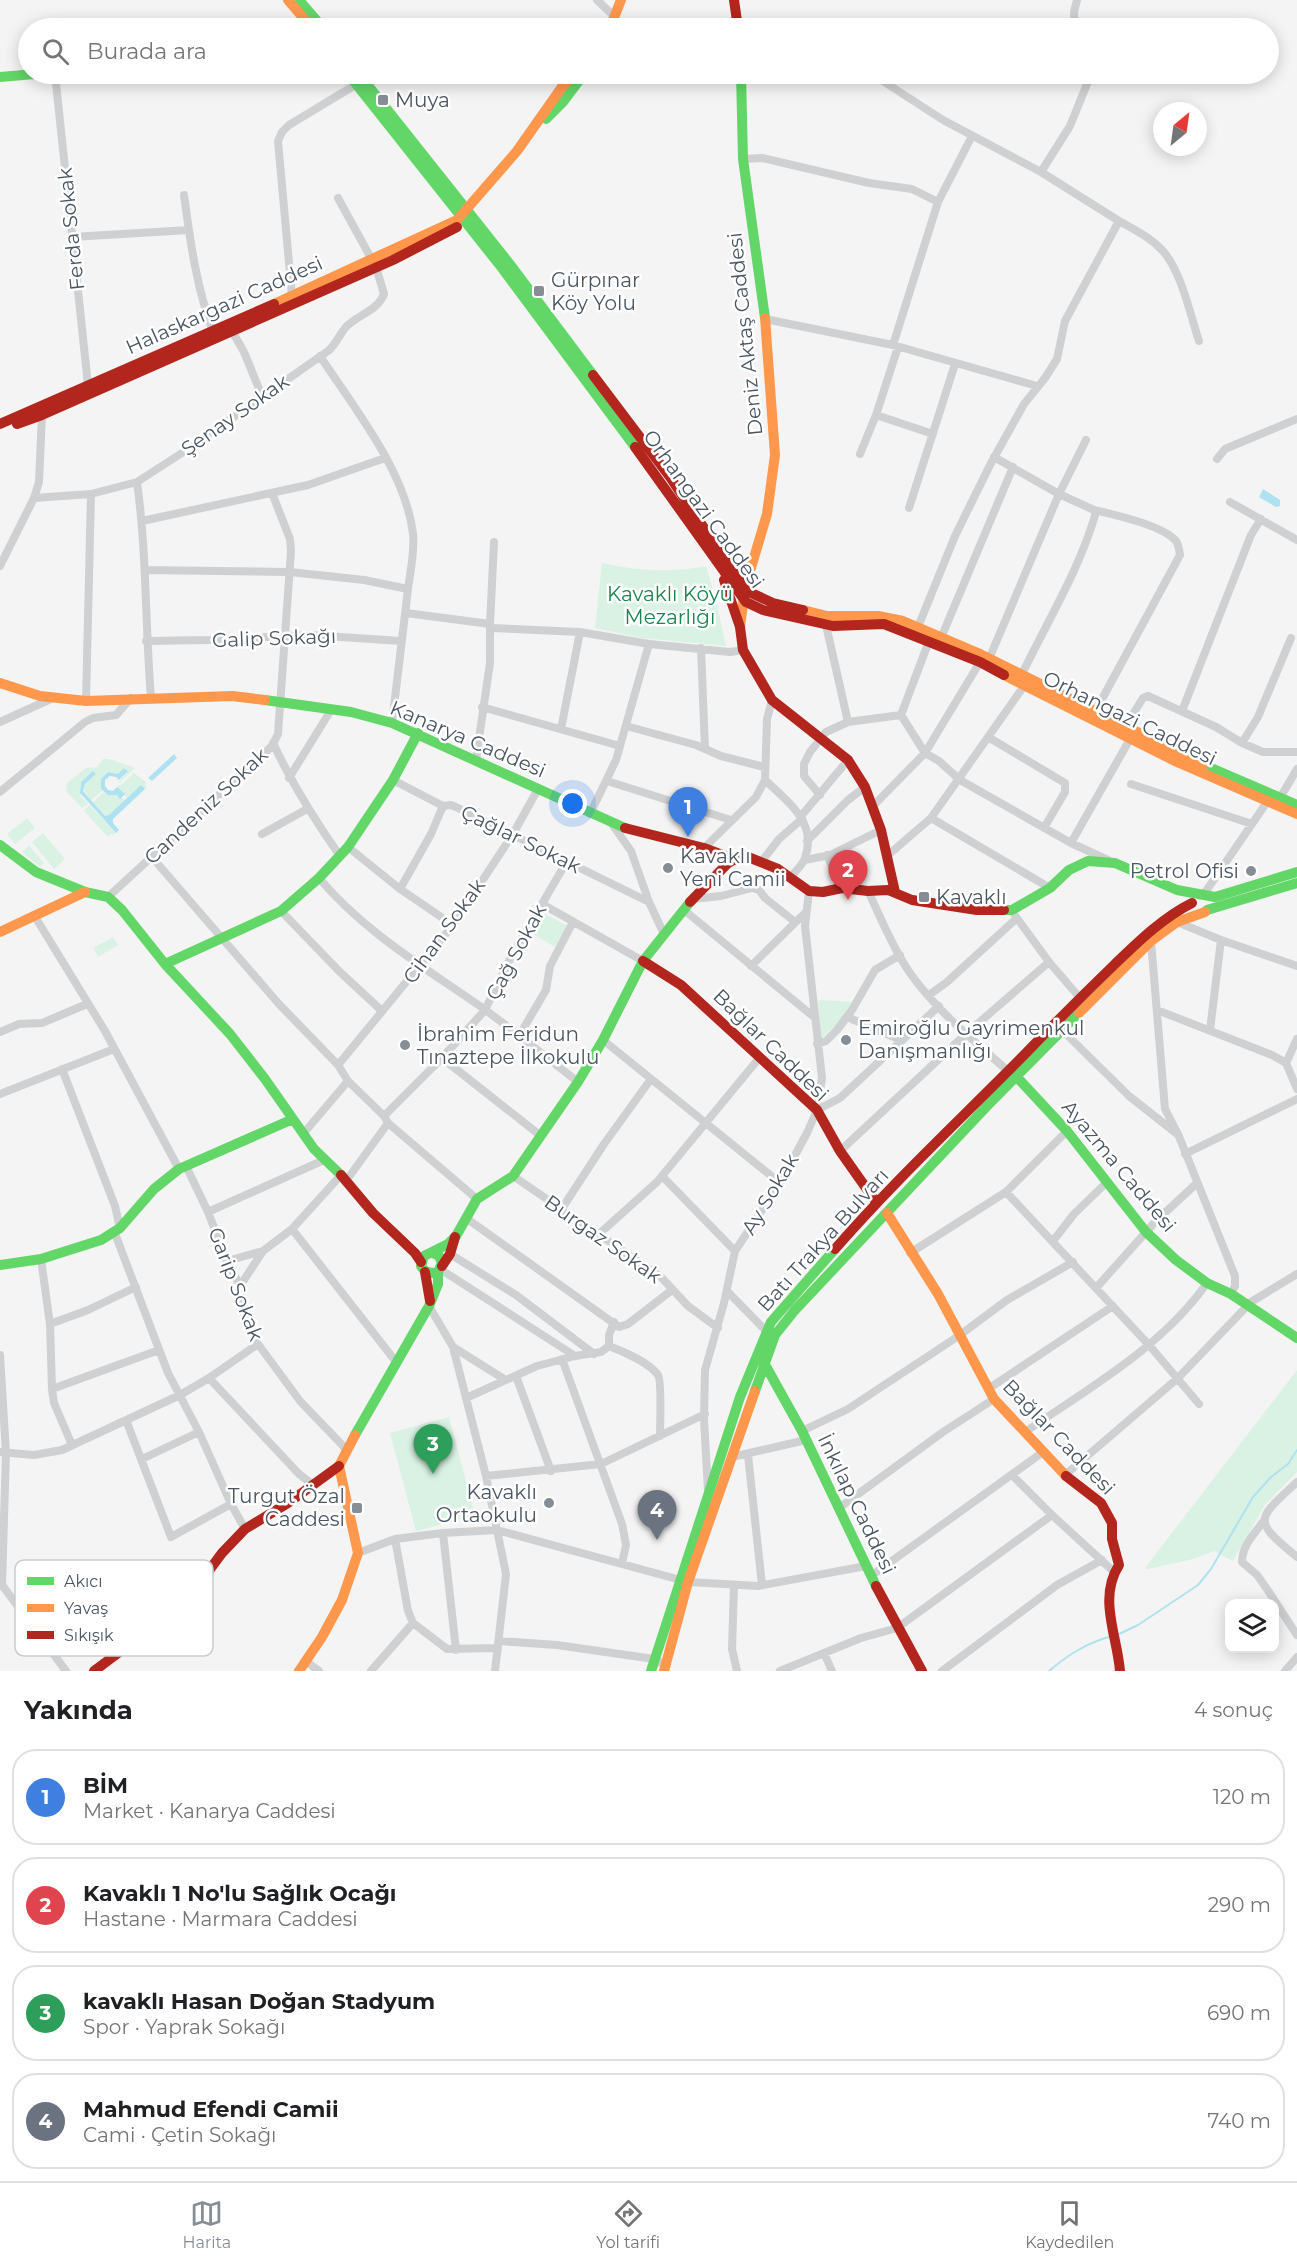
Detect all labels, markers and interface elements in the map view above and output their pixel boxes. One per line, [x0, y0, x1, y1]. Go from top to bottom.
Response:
search box [18, 18, 1279, 84]
icon: search [39, 35, 72, 68]
text: Burada ara [87, 38, 207, 65]
place label: Muya [395, 88, 450, 112]
marker: Muya [376, 93, 390, 107]
north arrow [1153, 102, 1207, 156]
street label: Ferda Sokak [53, 166, 89, 291]
street label: Deniz Aktaş Caddesi [722, 231, 768, 437]
street label: Halaskargazi Caddesi [122, 251, 326, 359]
place label: Gürpınar Köy Yolu [551, 268, 640, 315]
marker: Gürpınar Köy Yolu [532, 284, 546, 298]
street label: Şenay Sokak [177, 369, 293, 461]
street label: Orhangazi Caddesi [638, 425, 770, 593]
park label: Kavaklı Köyü Mezarlığı [607, 582, 733, 629]
street label: Galip Sokağı [211, 624, 337, 652]
street label: Orhangazi Caddesi [1039, 666, 1221, 770]
street label: Kanarya Caddesi [387, 695, 549, 783]
street label: Candeniz Sokak [139, 743, 273, 869]
pin: 1 [668, 788, 708, 837]
your location [558, 789, 587, 818]
street label: Çağlar Sokak [457, 800, 585, 878]
place label: Kavaklı Yeni Camii [680, 844, 786, 891]
pin: 2 [828, 850, 868, 900]
place label: Petrol Ofisi [1130, 859, 1239, 883]
marker: Kavaklı Yeni Camii [661, 861, 675, 875]
marker: Petrol Ofisi [1244, 864, 1258, 878]
street label: Cihan Sokak [398, 874, 490, 988]
place label: Kavaklı [936, 885, 1007, 909]
marker: Kavaklı [917, 890, 931, 904]
street label: Çağ Sokak [481, 900, 551, 1004]
street label: Bağlar Caddesi [708, 984, 834, 1106]
place label: Emiroğlu Gayrimenkul Danışmanlığı [858, 1016, 1084, 1063]
place label: İbrahim Feridun Tınaztepe İlkokulu [417, 1022, 599, 1069]
marker: Emiroğlu Gayrimenkul Danışmanlığı [839, 1033, 853, 1047]
marker: İbrahim Feridun Tınaztepe İlkokulu [398, 1038, 412, 1052]
street label: Ayazma Caddesi [1057, 1095, 1181, 1237]
street label: Ay Sokak [736, 1149, 804, 1239]
street label: Batı Trakya Bulvarı [752, 1164, 894, 1316]
street label: Burgaz Sokak [540, 1190, 666, 1288]
street label: Garip Sokak [203, 1224, 269, 1344]
street label: Bağlar Caddesi [998, 1374, 1120, 1500]
pin: 3 [414, 1424, 452, 1474]
street label: İnkılap Caddesi [813, 1430, 901, 1578]
place label: Kavaklı Ortaokulu [436, 1480, 537, 1527]
place label: Turgut Özal Caddesi [228, 1484, 345, 1531]
pin: 4 [638, 1490, 676, 1540]
marker: Kavaklı Ortaokulu [542, 1496, 556, 1510]
marker: Turgut Özal Caddesi [350, 1501, 364, 1515]
legend [15, 1560, 213, 1656]
text: Akıcı [64, 1572, 103, 1591]
text: Yavaş [64, 1599, 108, 1618]
map controls [1225, 1599, 1279, 1653]
button: layers [1225, 1599, 1279, 1653]
text: Sıkışık [64, 1626, 114, 1645]
text: Yakında [24, 1694, 133, 1726]
text: 4 sonuç [1194, 1698, 1273, 1722]
text: BİM [83, 1772, 128, 1799]
text: 1 [42, 1785, 49, 1809]
text: 120 m [1213, 1785, 1271, 1809]
text: Market · Kanarya Caddesi [83, 1799, 336, 1823]
text: Kavaklı 1 No'lu Sağlık Ocağı [83, 1880, 396, 1907]
text: 2 [40, 1893, 51, 1917]
text: 290 m [1208, 1893, 1271, 1917]
text: Hastane · Marmara Caddesi [83, 1907, 358, 1931]
text: kavaklı Hasan Doğan Stadyum [83, 1988, 435, 2015]
text: 3 [40, 2001, 51, 2025]
text: 690 m [1207, 2001, 1271, 2025]
text: Spor · Yaprak Sokağı [83, 2015, 285, 2039]
text: Mahmud Efendi Camii [83, 2096, 339, 2123]
text: 4 [39, 2109, 52, 2133]
text: 740 m [1208, 2109, 1271, 2133]
text: Cami · Çetin Sokağı [83, 2123, 277, 2147]
tab: Harita [183, 2197, 231, 2252]
tab: Yol tarifi [596, 2197, 660, 2252]
tab: Kaydedilen [1025, 2197, 1114, 2252]

